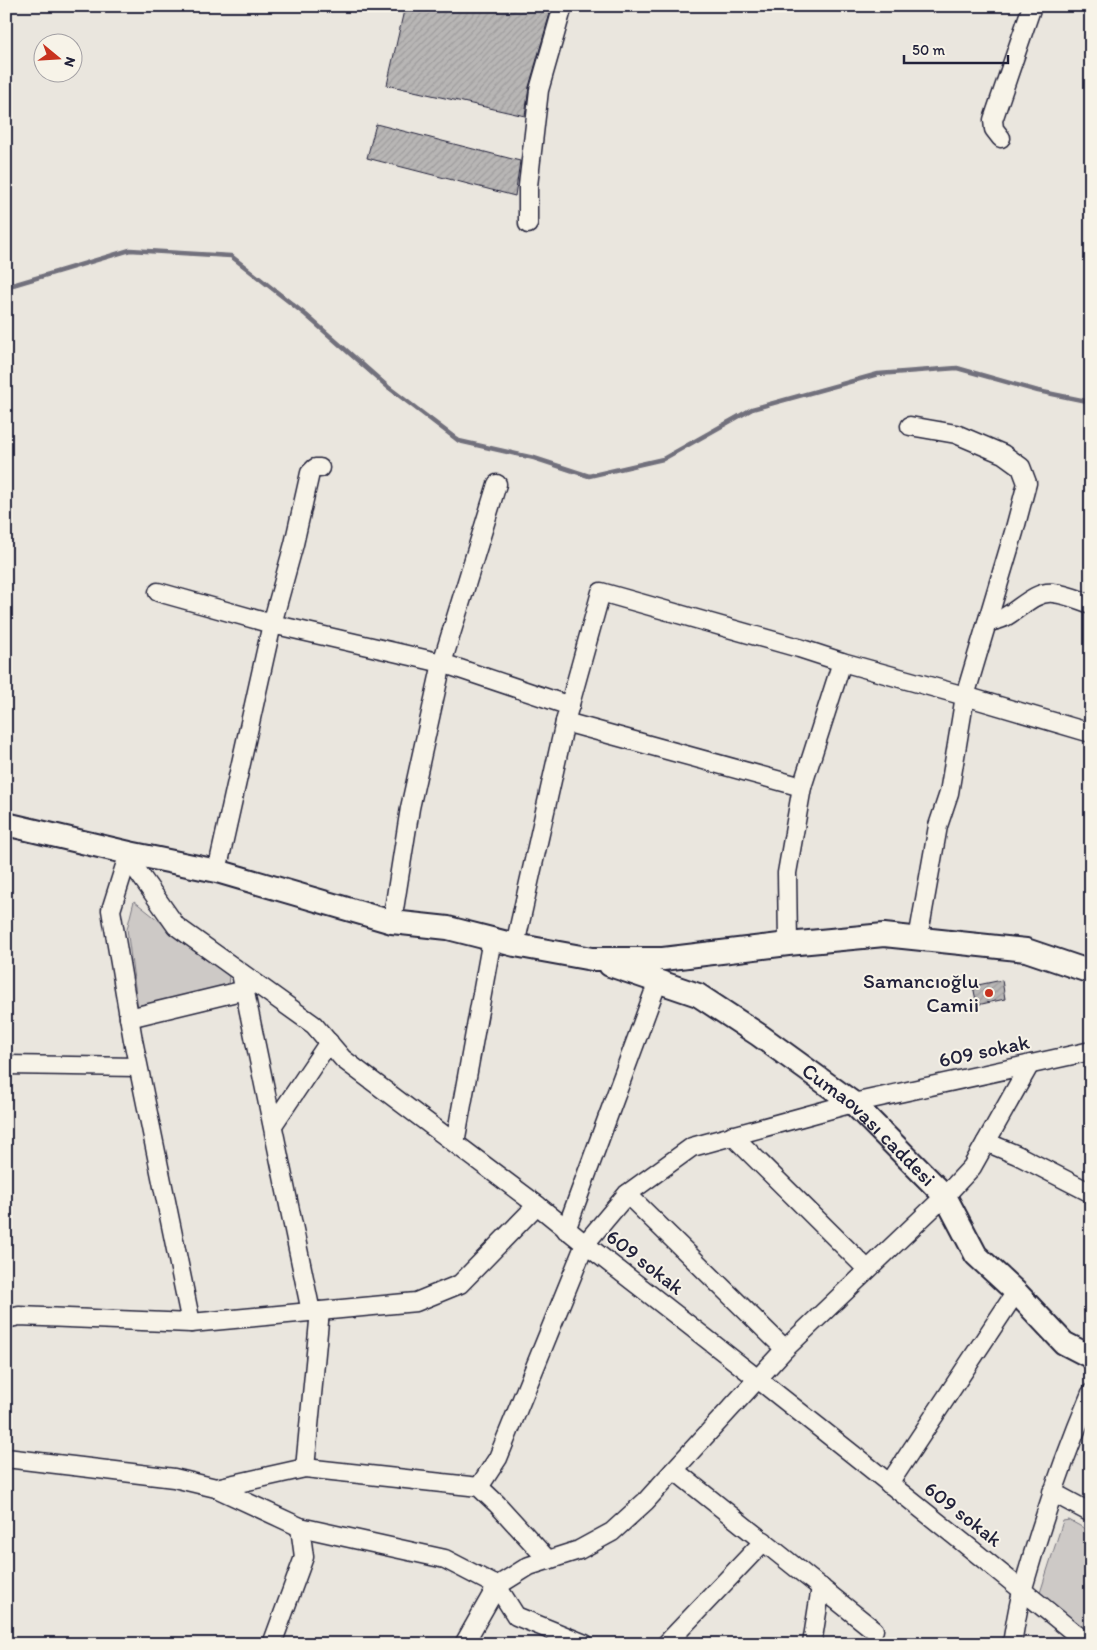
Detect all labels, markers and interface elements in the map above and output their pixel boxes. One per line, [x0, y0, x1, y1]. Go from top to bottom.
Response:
north arrow [32, 32, 82, 82]
scale bar [904, 32, 1008, 64]
text: 50 m [912, 41, 945, 59]
text: N [60, 55, 79, 69]
place label: Samancıoğlu Camii [863, 968, 979, 1017]
marker: Samancıoğlu Camii [983, 987, 995, 999]
street label: 609 sokak [936, 1029, 1032, 1072]
street label: Cumaovası caddesi [797, 1057, 941, 1191]
street label: 609 sokak [601, 1224, 689, 1300]
street label: 609 sokak [919, 1476, 1007, 1552]

